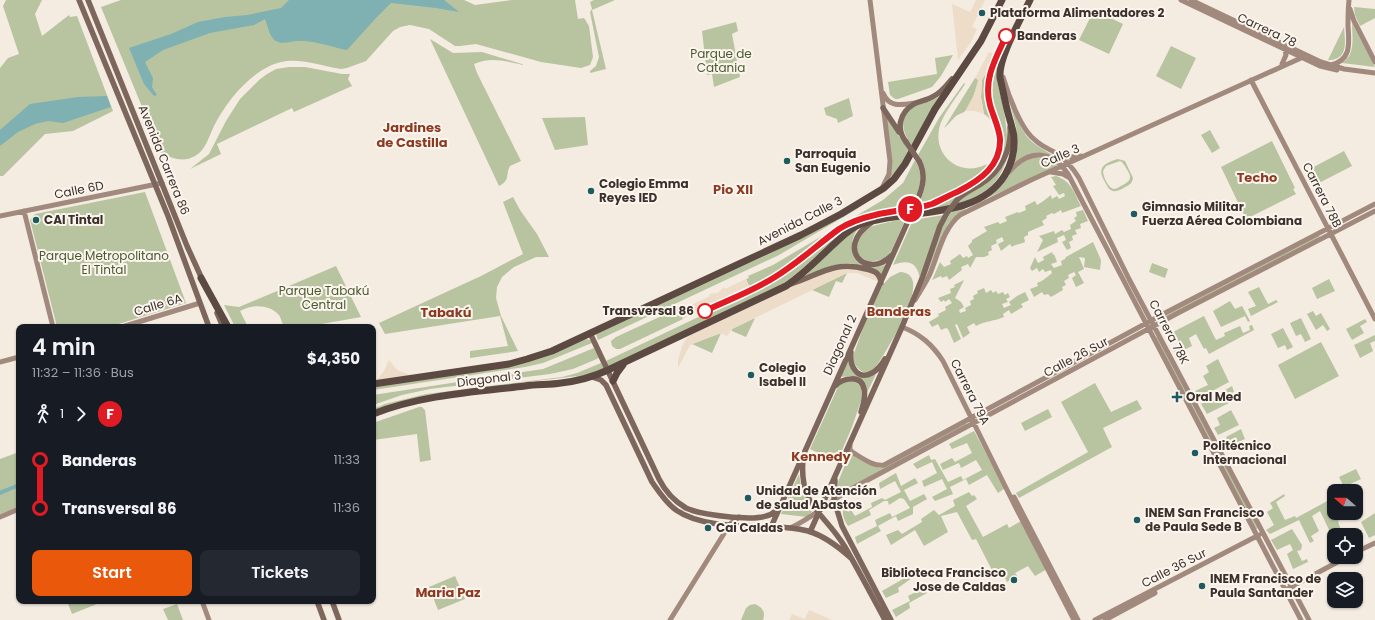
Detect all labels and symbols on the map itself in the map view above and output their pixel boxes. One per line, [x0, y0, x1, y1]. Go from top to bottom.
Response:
place label: Plataforma Alimentadores 2 [990, 4, 1164, 21]
marker: Plataforma Alimentadores 2 [977, 8, 987, 18]
street label: Carrera 78 [1235, 8, 1300, 51]
place label: Banderas [1017, 27, 1077, 44]
marker: Banderas [998, 28, 1014, 44]
park label: Parque de Catania [690, 45, 752, 76]
street label: Avenida Carrera 86 [135, 102, 194, 217]
district label: Jardines de Castilla [376, 118, 448, 152]
street label: Calle 3 [1038, 139, 1082, 172]
place label: Parroquia San Eugenio [795, 145, 871, 176]
marker: Parroquia San Eugenio [782, 156, 792, 166]
street label: Carrera 78B [1299, 159, 1346, 230]
district label: Techo [1237, 168, 1277, 187]
place label: Colegio Emma Reyes IED [599, 175, 689, 206]
street label: Calle 6D [53, 176, 105, 203]
district label: Pio XII [713, 180, 753, 199]
marker: Colegio Emma Reyes IED [586, 186, 596, 196]
street label: Avenida Calle 3 [754, 192, 845, 249]
line badge: F [897, 196, 923, 222]
place label: Gimnasio Militar Fuerza Aérea Colombiana [1142, 198, 1302, 229]
marker: Gimnasio Militar Fuerza Aérea Colombiana [1129, 209, 1139, 219]
place label: CAI Tintal [44, 211, 103, 228]
marker: CAI Tintal [31, 215, 41, 225]
park label: Parque Metropolitano El Tintal [39, 247, 169, 278]
park label: Parque Tabakú Central [279, 282, 369, 313]
street label: Calle 6A [132, 289, 184, 320]
street label: Carrera 78K [1145, 296, 1194, 367]
place label: Transversal 86 [602, 302, 694, 319]
district label: Banderas [867, 302, 931, 321]
district label: Tabakú [421, 303, 471, 322]
marker: Transversal 86 [697, 303, 713, 319]
street label: Diagonal 2 [819, 312, 860, 378]
street label: Calle 26 Sur [1040, 332, 1111, 381]
street label: Carrera 79A [947, 356, 994, 428]
place label: Colegio Isabel II [759, 359, 806, 390]
street label: Diagonal 3 [456, 366, 522, 391]
marker: Colegio Isabel II [746, 370, 756, 380]
place label: Oral Med [1186, 388, 1241, 405]
marker: Oral Med [1171, 391, 1183, 403]
place label: Politécnico Internacional [1203, 437, 1287, 468]
district label: Kennedy [791, 447, 852, 466]
marker: Politécnico Internacional [1190, 448, 1200, 458]
place label: Unidad de Atención de salud Abastos [756, 482, 877, 513]
north arrow [1327, 484, 1363, 520]
marker: Unidad de Atención de salud Abastos [743, 493, 753, 503]
place label: INEM San Francisco de Paula Sede B [1145, 504, 1264, 535]
marker: INEM San Francisco de Paula Sede B [1132, 515, 1142, 525]
place label: Cai Caldas [716, 519, 784, 536]
marker: Cai Caldas [703, 523, 713, 533]
street label: Calle 36 Sur [1138, 544, 1210, 591]
place label: Biblioteca Francisco Jose de Caldas [881, 564, 1006, 595]
place label: INEM Francisco de Paula Santander [1210, 570, 1322, 601]
marker: Biblioteca Francisco Jose de Caldas [1009, 575, 1019, 585]
marker: INEM Francisco de Paula Santander [1197, 581, 1207, 591]
district label: Maria Paz [415, 583, 481, 602]

